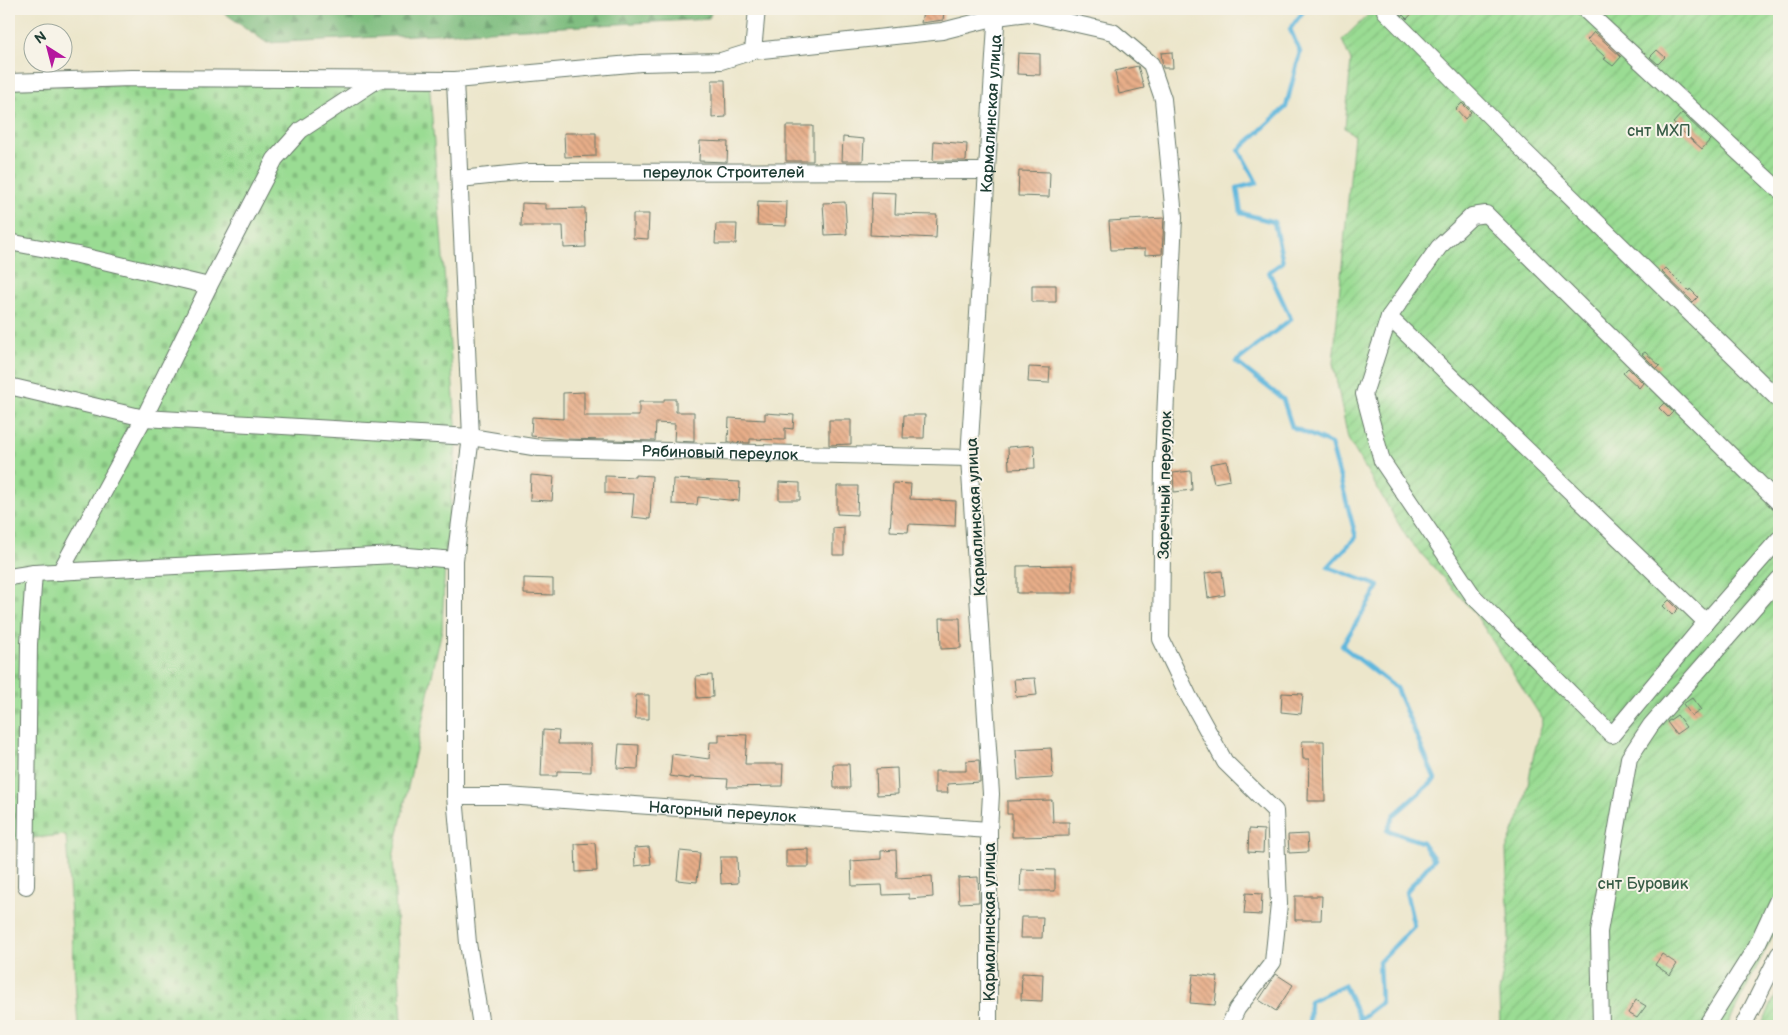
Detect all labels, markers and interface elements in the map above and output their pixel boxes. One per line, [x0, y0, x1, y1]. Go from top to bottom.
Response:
north arrow [22, 22, 72, 72]
text: N [31, 28, 50, 48]
street label: Кармалинская улица [978, 33, 1006, 194]
park label: снт МХП [1627, 122, 1691, 141]
street label: переулок Строителей [643, 163, 805, 183]
street label: Заречный переулок [1155, 410, 1176, 559]
street label: Кармалинская улица [963, 437, 990, 597]
street label: Рябиновый переулок [641, 442, 799, 465]
street label: Нагорный переулок [648, 798, 797, 827]
street label: Кармалинская улица [981, 842, 1000, 1001]
park label: снт Буровик [1598, 875, 1689, 894]

